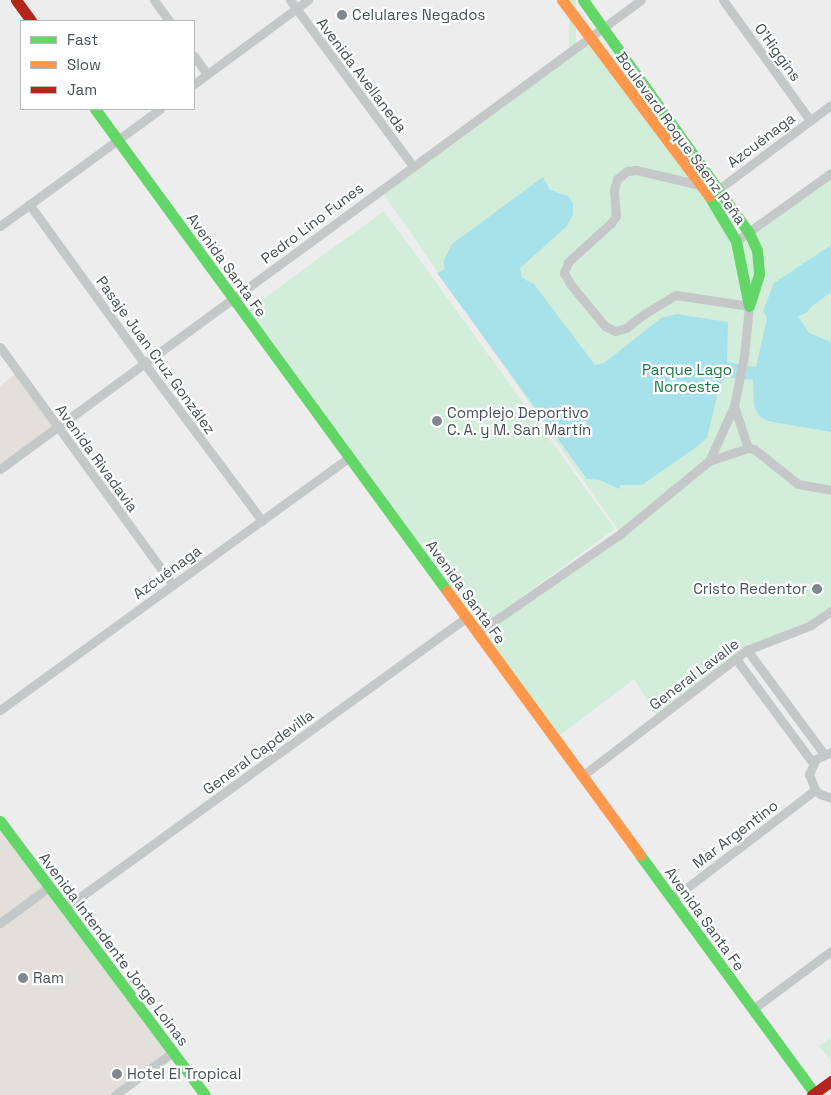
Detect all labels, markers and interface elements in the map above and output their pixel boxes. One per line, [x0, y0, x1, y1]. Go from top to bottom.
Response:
place label: Celulares Negados [352, 6, 485, 24]
marker: Celulares Negados [336, 9, 348, 21]
street label: Avenida Avellaneda [313, 14, 411, 136]
legend [20, 20, 195, 110]
street label: O'Higgins [751, 20, 805, 84]
text: Fast [67, 30, 98, 49]
street label: Boulevard Roque Sáenz Peña [612, 48, 750, 228]
text: Slow [67, 55, 101, 74]
text: Jam [67, 80, 97, 99]
street label: Azcuénaga [724, 109, 798, 171]
street label: Pedro Lino Funes [257, 179, 367, 267]
street label: Avenida Santa Fe [183, 210, 271, 320]
street label: Pasaje Juan Cruz González [93, 273, 219, 437]
park label: Parque Lago Noroeste [642, 360, 732, 395]
street label: Avenida Rivadavia [52, 401, 142, 515]
place label: Complejo Deportivo C. A. y M. San Martín [447, 403, 593, 438]
marker: Complejo Deportivo C. A. y M. San Martín [431, 415, 443, 427]
street label: Avenida Santa Fe [422, 537, 510, 647]
street label: Azcuénaga [129, 541, 205, 603]
place label: Cristo Redentor [693, 580, 807, 598]
marker: Cristo Redentor [811, 583, 823, 595]
street label: General Lavalle [646, 634, 742, 714]
street label: General Capdevilla [199, 706, 317, 798]
street label: Mar Argentino [689, 796, 781, 872]
street label: Avenida Intendente Jorge Loinas [35, 849, 193, 1049]
street label: Avenida Santa Fe [661, 864, 749, 974]
place label: Ram [33, 969, 64, 987]
marker: Ram [17, 972, 29, 984]
place label: Hotel El Tropical [127, 1065, 242, 1083]
marker: Hotel El Tropical [111, 1068, 123, 1080]

